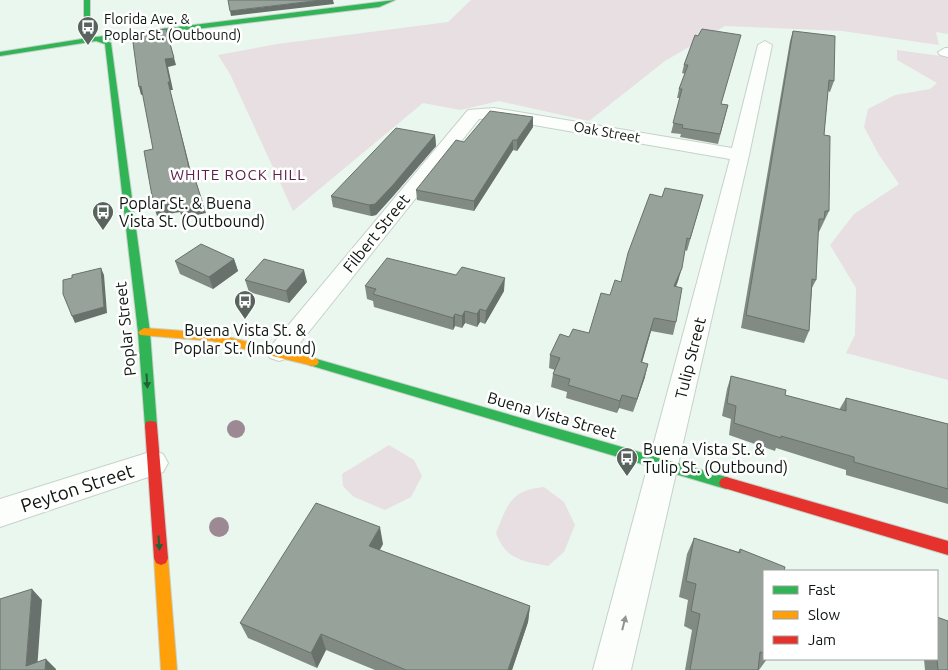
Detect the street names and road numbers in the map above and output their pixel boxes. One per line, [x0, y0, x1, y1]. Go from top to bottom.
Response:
street label: Oak Street [572, 118, 642, 146]
street label: Filbert Street [339, 190, 413, 276]
street label: Poplar Street [111, 280, 139, 377]
street label: Tulip Street [671, 315, 709, 401]
street label: Buena Vista Street [485, 388, 619, 442]
street label: Peyton Street [18, 459, 137, 517]

